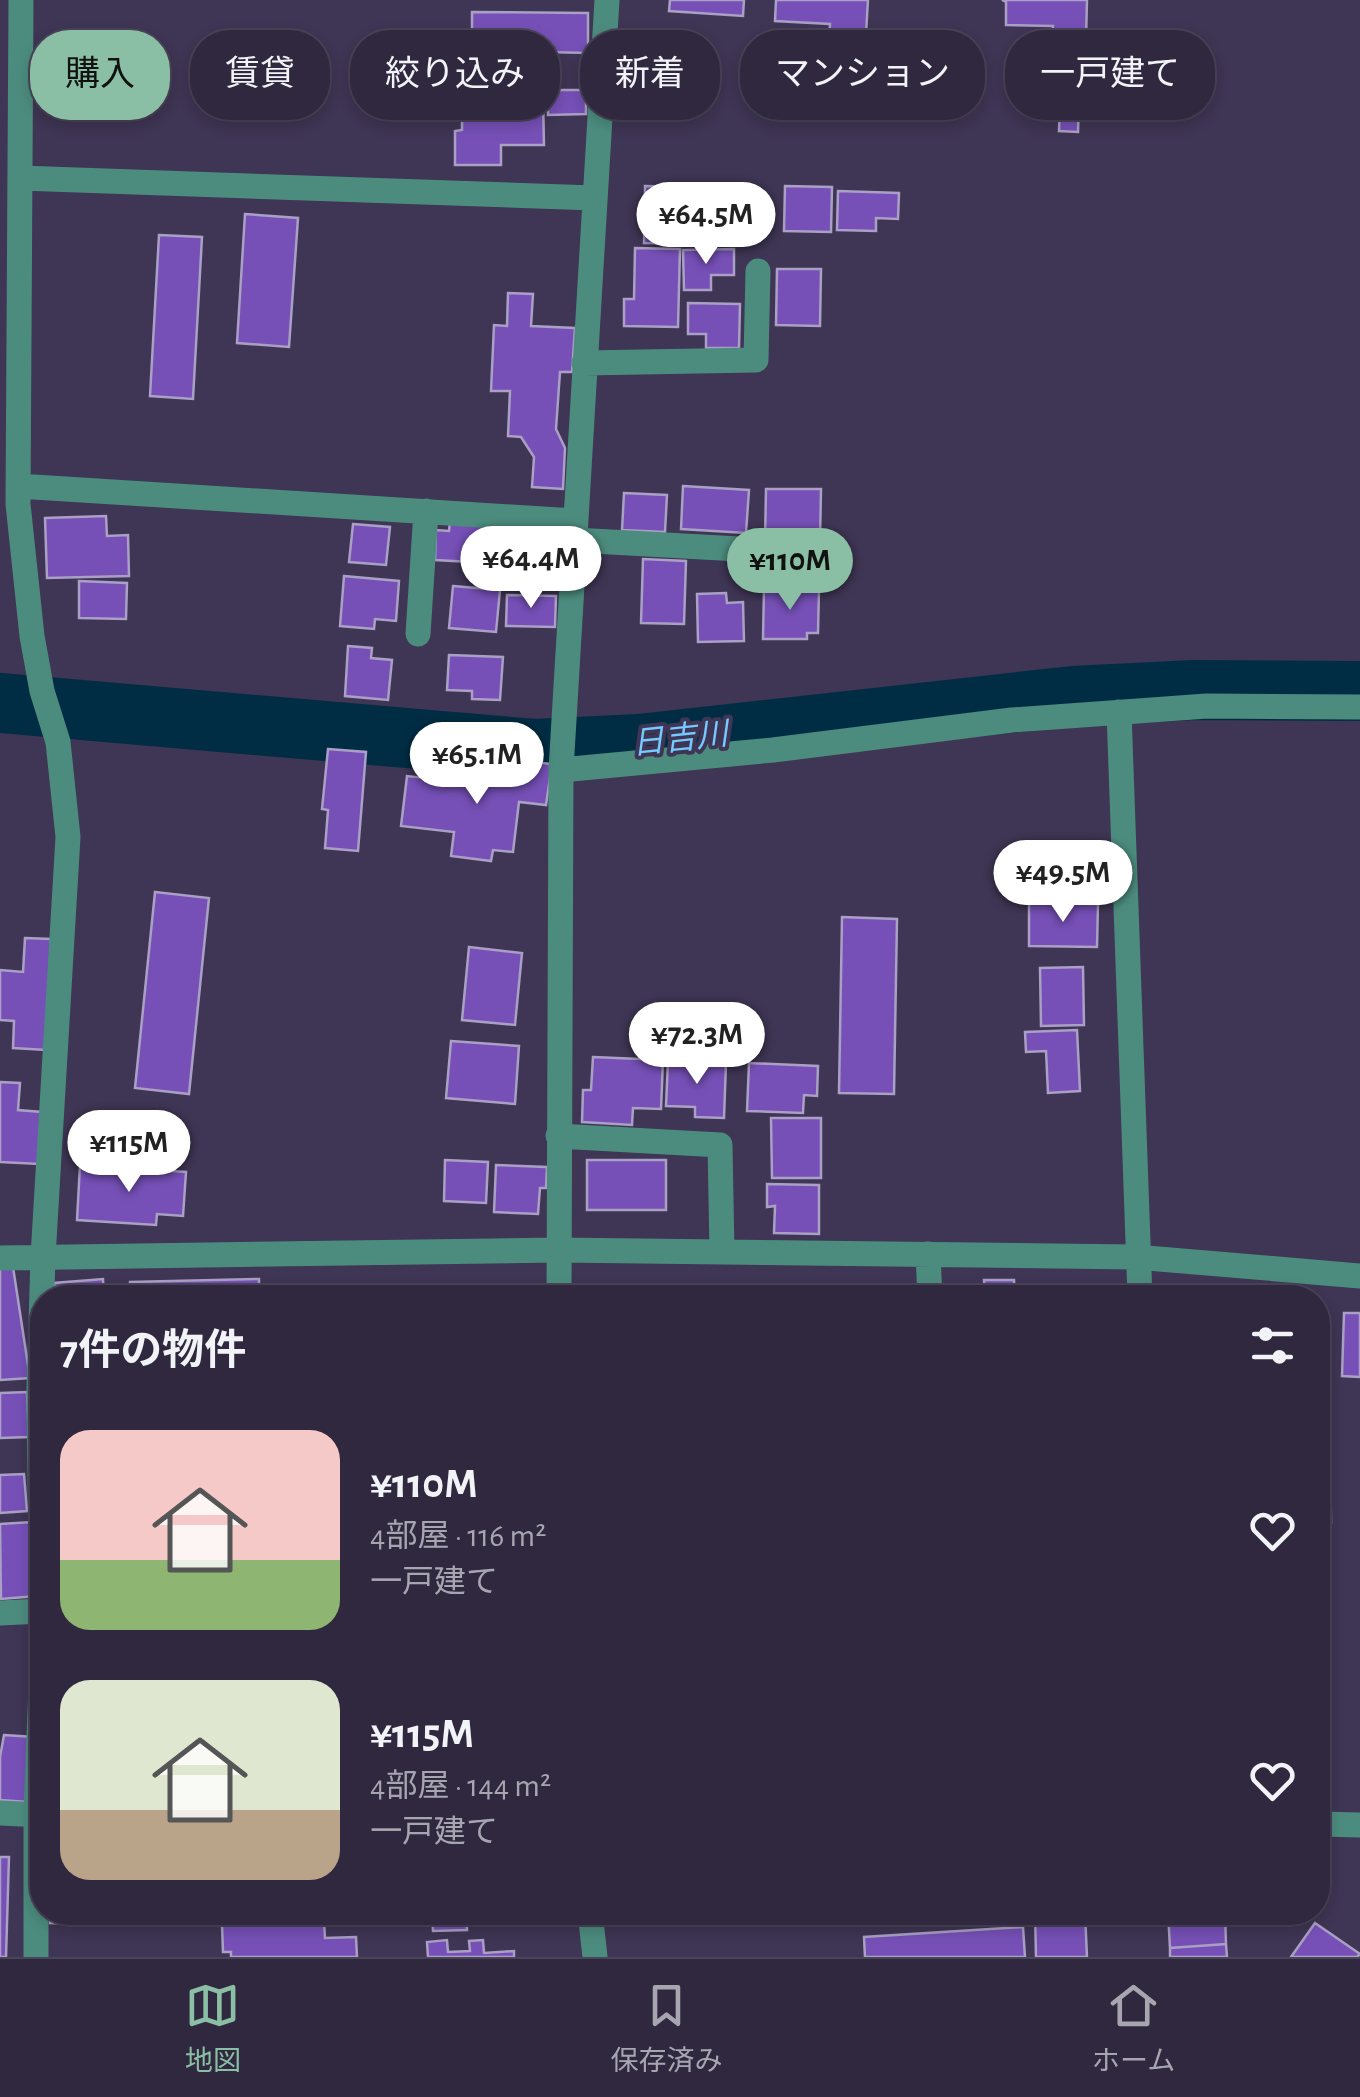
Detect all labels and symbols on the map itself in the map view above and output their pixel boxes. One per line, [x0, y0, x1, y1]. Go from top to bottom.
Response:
pin: ¥64.5M [625, 182, 787, 267]
pin: ¥64.4M [450, 526, 612, 611]
pin: ¥110M [720, 528, 860, 613]
water label: 日吉川 [630, 717, 732, 760]
pin: ¥65.1M [396, 722, 558, 807]
pin: ¥49.5M [982, 840, 1144, 925]
pin: ¥72.3M [616, 1002, 778, 1087]
pin: ¥115M [59, 1110, 199, 1195]

